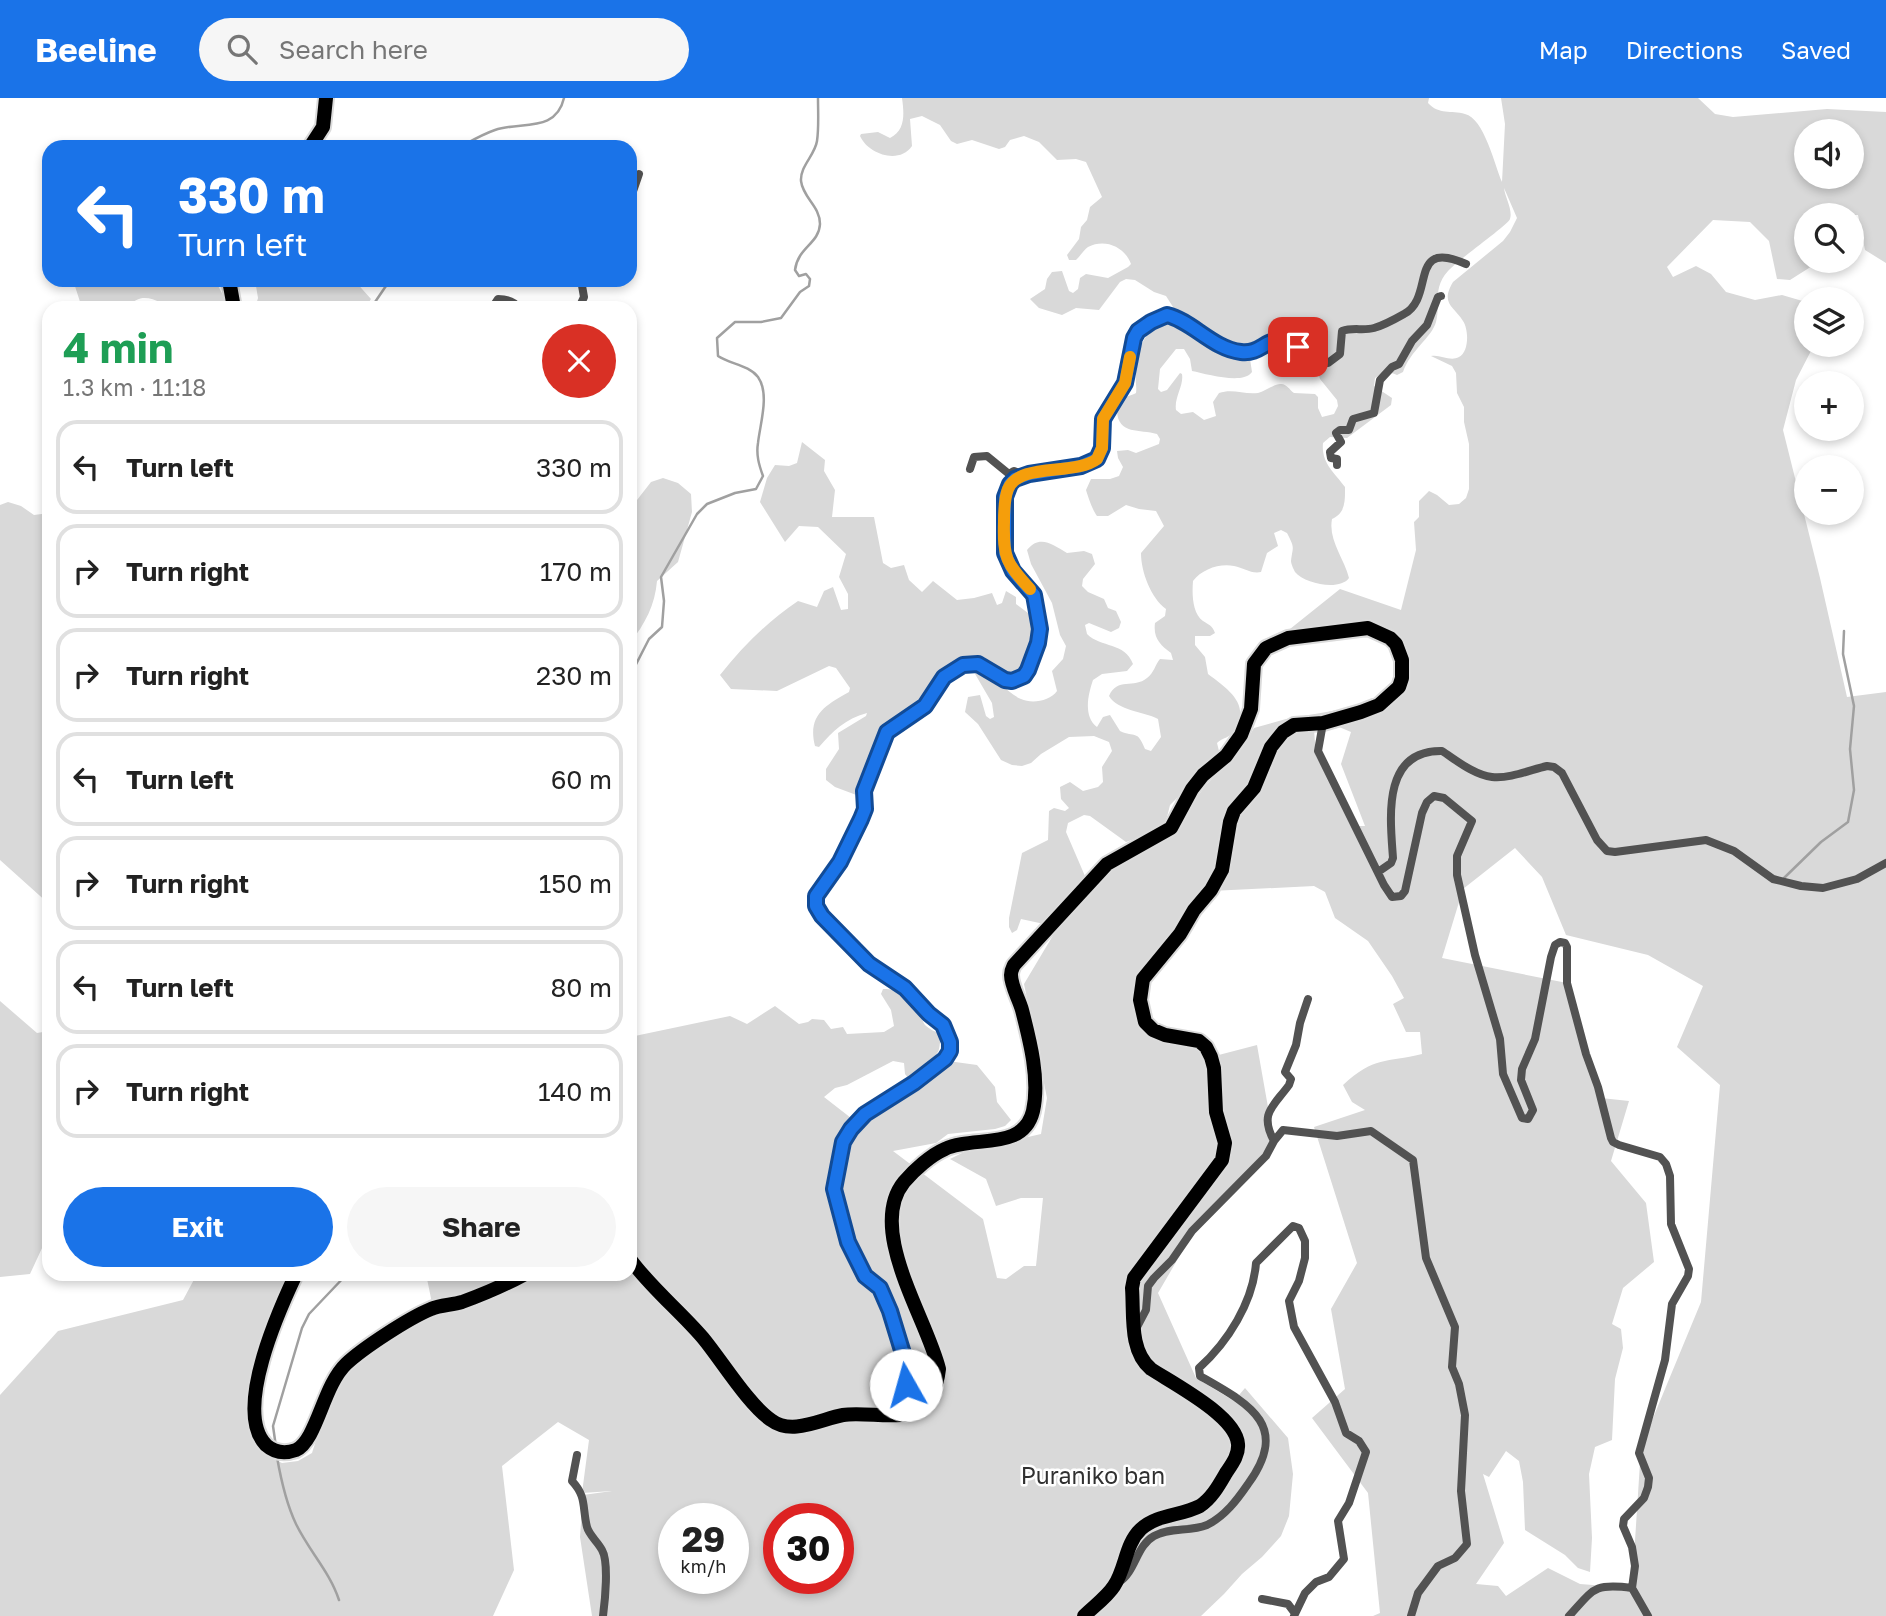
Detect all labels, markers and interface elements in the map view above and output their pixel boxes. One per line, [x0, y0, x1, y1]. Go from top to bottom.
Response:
search box [199, 18, 689, 81]
text: Beeline [35, 30, 157, 69]
icon: search [223, 30, 261, 68]
text: Search here [279, 34, 428, 65]
text: Map [1539, 35, 1588, 64]
text: Directions [1626, 35, 1743, 64]
text: Saved [1781, 35, 1851, 64]
map controls [1794, 119, 1864, 525]
button: sound [1794, 119, 1864, 189]
text: 330 m [178, 165, 325, 224]
icon: left [63, 168, 154, 259]
button: search [1794, 203, 1864, 273]
text: Turn left [178, 225, 307, 263]
button: layers [1794, 287, 1864, 357]
pin [1268, 317, 1328, 377]
text: 4 min [63, 322, 173, 372]
button: close [542, 324, 616, 398]
icon: arrive [1279, 328, 1317, 366]
button: + [1794, 371, 1864, 441]
text: 1.3 km · 11:18 [63, 373, 206, 401]
icon: left [67, 448, 105, 486]
text: Turn left [126, 452, 234, 483]
text: 330 m [536, 452, 612, 483]
button: − [1794, 455, 1864, 525]
icon: right [67, 552, 105, 590]
text: Turn right [126, 556, 249, 587]
text: 170 m [540, 556, 612, 587]
icon: right [67, 656, 105, 694]
text: Turn right [126, 660, 249, 691]
text: 230 m [536, 660, 612, 691]
icon: left [67, 760, 105, 798]
text: Turn left [126, 764, 234, 795]
text: 60 m [551, 764, 612, 795]
icon: right [67, 864, 105, 902]
text: Turn right [126, 868, 249, 899]
text: 150 m [539, 868, 612, 899]
icon: left [67, 968, 105, 1006]
text: Turn left [126, 972, 234, 1003]
text: 80 m [551, 972, 612, 1003]
icon: right [67, 1072, 105, 1110]
text: Turn right [126, 1076, 249, 1107]
text: 140 m [538, 1076, 612, 1107]
button: Exit [63, 1187, 333, 1267]
button: Share [347, 1187, 616, 1267]
position arrow [869, 1348, 943, 1422]
park label: Puraniko ban [1021, 1461, 1165, 1489]
speed limit sign: 30 [763, 1503, 854, 1594]
text: 29 [682, 1518, 725, 1560]
text: km/h [681, 1555, 726, 1577]

